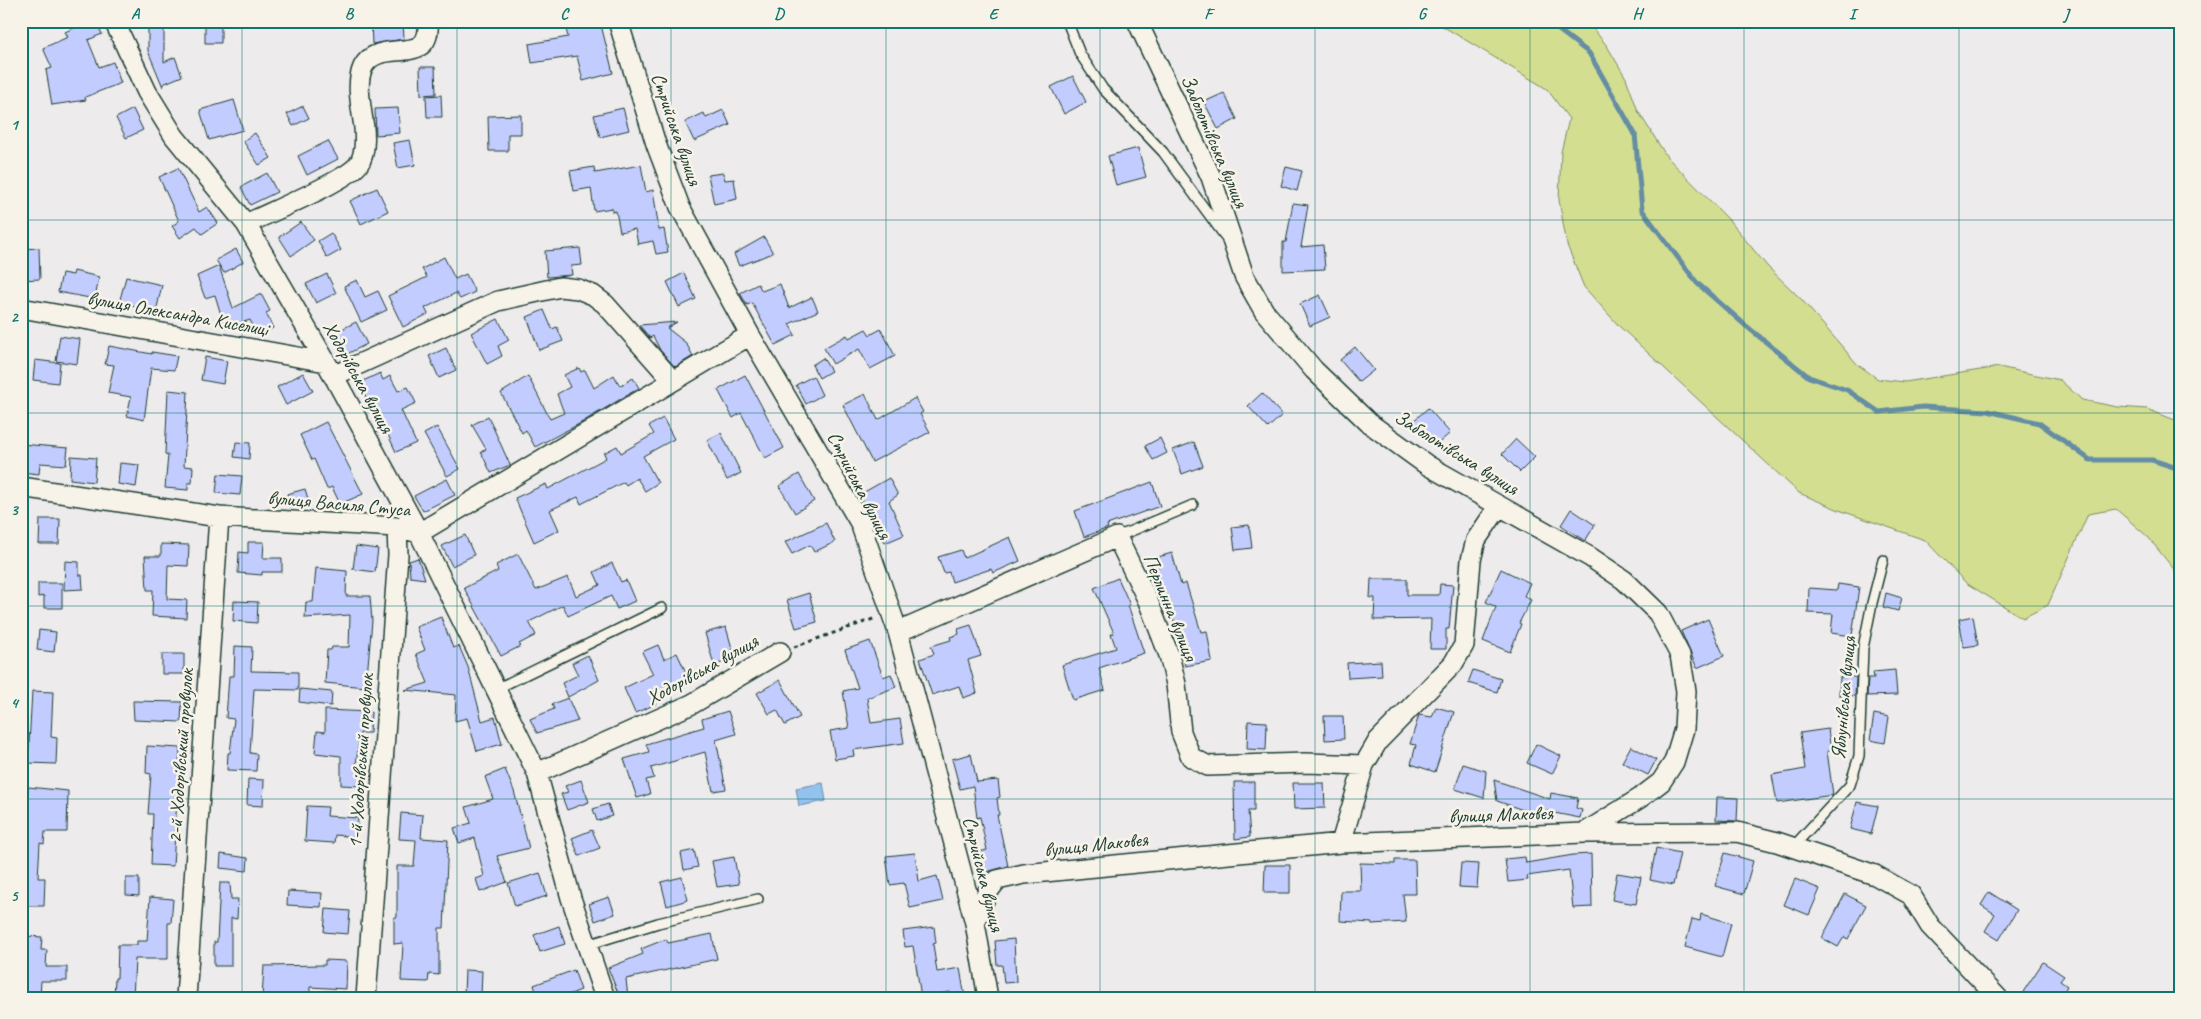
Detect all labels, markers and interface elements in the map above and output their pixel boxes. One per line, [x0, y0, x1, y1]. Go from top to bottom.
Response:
text: A [131, 4, 141, 24]
text: B [345, 4, 355, 24]
text: C [560, 4, 570, 24]
text: D [774, 4, 785, 24]
text: E [989, 4, 1000, 24]
text: F [1204, 4, 1215, 24]
text: G [1418, 4, 1428, 24]
text: H [1632, 4, 1644, 24]
text: I [1849, 4, 1859, 24]
text: J [2062, 4, 2071, 24]
street label: Стрийська вулиця [646, 69, 708, 190]
street label: Заболотівська вулиця [1175, 71, 1254, 212]
text: 1 [10, 115, 19, 135]
street label: вулиця Олександра Киселиці [86, 285, 273, 342]
text: 2 [10, 307, 19, 327]
street label: Ходорівська вулиця [318, 317, 400, 438]
street label: Заболотівська вулиця [1390, 404, 1524, 501]
street label: Стрийська вулиця [822, 427, 898, 544]
street label: вулиця Василя Стуса [267, 485, 413, 522]
text: 3 [10, 500, 19, 520]
street label: Перлинна вулиця [1138, 550, 1204, 666]
street label: Ходорівська вулиця [642, 628, 763, 710]
street label: Яблунівська вулиця [1826, 635, 1861, 761]
street label: 2-й Ходорівський провулок [162, 666, 199, 844]
street label: 1-й Ходорівський провулок [342, 671, 379, 849]
text: 4 [10, 693, 19, 713]
street label: вулиця Маковея [1448, 800, 1554, 829]
street label: Стрийська вулиця [957, 814, 1010, 935]
street label: вулиця Маковея [1043, 827, 1150, 862]
text: 5 [11, 886, 20, 906]

